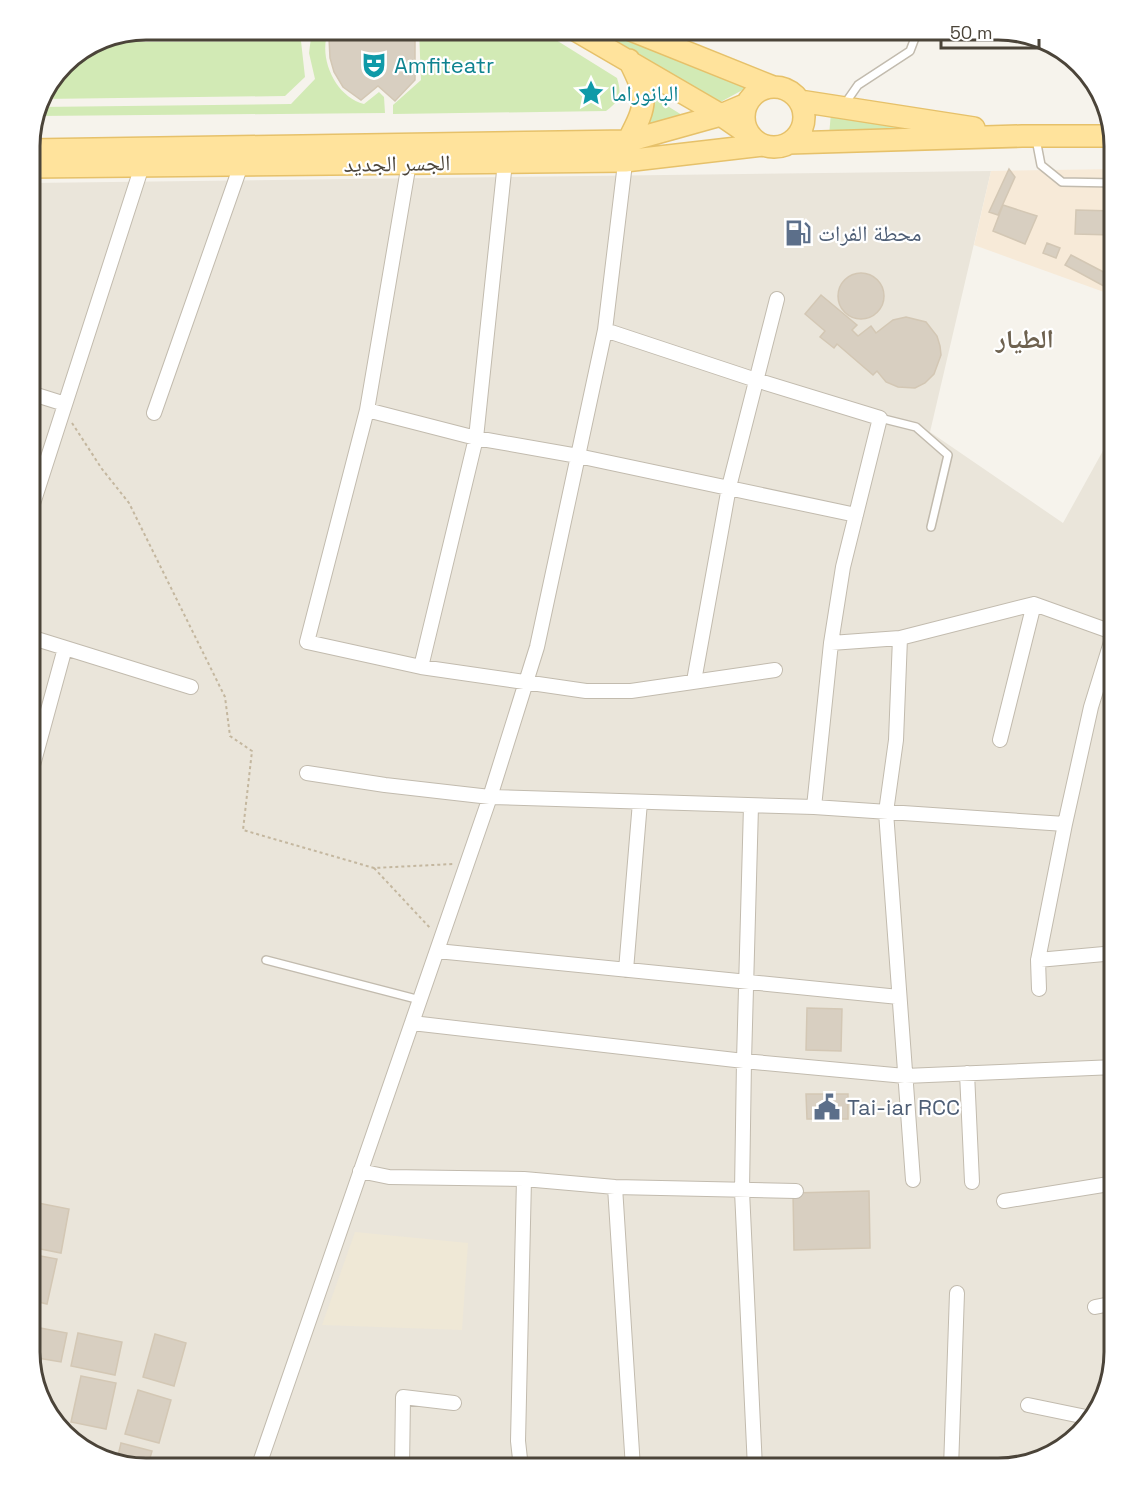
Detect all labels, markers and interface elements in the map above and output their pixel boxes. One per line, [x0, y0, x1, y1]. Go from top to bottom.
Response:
scale bar [941, 12, 1038, 50]
text: 50 m [950, 21, 992, 44]
theatre icon: Amfiteatr [359, 50, 389, 80]
place label: Amfiteatr [394, 51, 494, 79]
place icon: البانوراما [576, 78, 606, 108]
place label: البانوراما [611, 79, 679, 107]
street label: الجسر الجديد [343, 148, 451, 178]
fuel station icon: محطة الفرات [783, 218, 813, 248]
place label: محطة الفرات [818, 219, 922, 247]
district label: الطيار [995, 322, 1054, 356]
public building icon: Tai-iar RCC [812, 1092, 842, 1122]
place label: Tai-iar RCC [847, 1093, 960, 1121]

